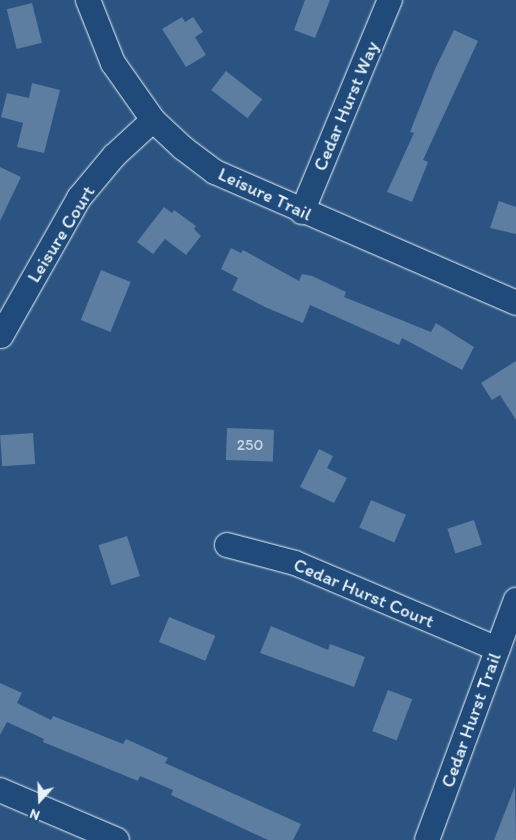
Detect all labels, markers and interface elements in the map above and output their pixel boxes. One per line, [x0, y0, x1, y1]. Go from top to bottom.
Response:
street label: Cedar Hurst Way [309, 38, 383, 174]
street label: Leisure Trail [215, 163, 315, 225]
street label: Leisure Court [22, 181, 100, 287]
house number: 250 [237, 435, 263, 455]
street label: Cedar Hurst Court [290, 553, 438, 633]
street label: Cedar Hurst Trail [436, 650, 506, 790]
north arrow [15, 775, 65, 825]
text: N [27, 805, 42, 824]

